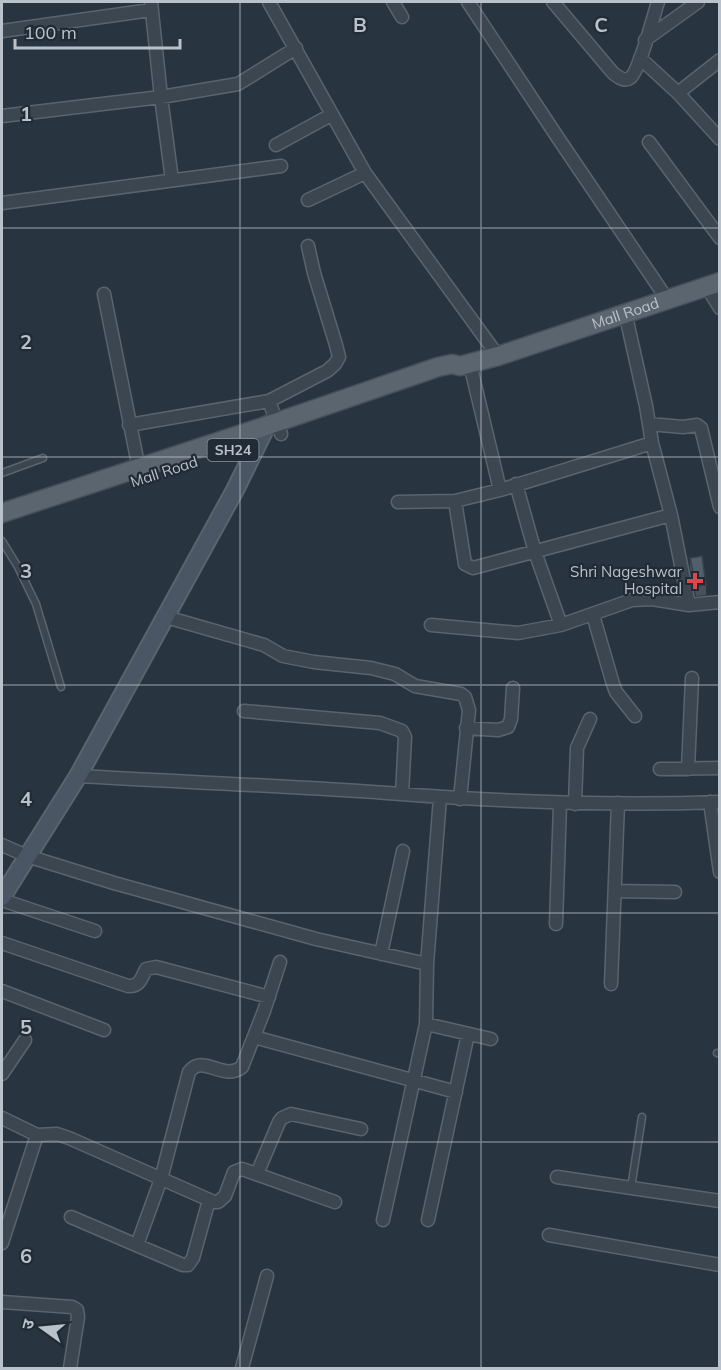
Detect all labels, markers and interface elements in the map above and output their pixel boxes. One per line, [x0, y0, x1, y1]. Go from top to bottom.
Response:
scale bar [15, 12, 180, 50]
text: B [353, 12, 367, 37]
text: C [594, 12, 608, 37]
text: 100 m [24, 21, 77, 44]
text: 1 [20, 101, 32, 126]
street label: Mall Road [589, 293, 661, 333]
text: 2 [20, 329, 32, 354]
road number: SH24 [208, 439, 258, 461]
street label: Mall Road [128, 452, 200, 491]
text: 3 [20, 558, 32, 583]
place label: Shri Nageshwar Hospital [570, 562, 683, 598]
marker: Shri Nageshwar Hospital [686, 572, 704, 590]
text: 4 [20, 786, 32, 811]
text: 5 [20, 1014, 32, 1039]
text: 6 [20, 1243, 32, 1268]
north arrow [12, 1298, 72, 1358]
text: उ [17, 1316, 39, 1331]

